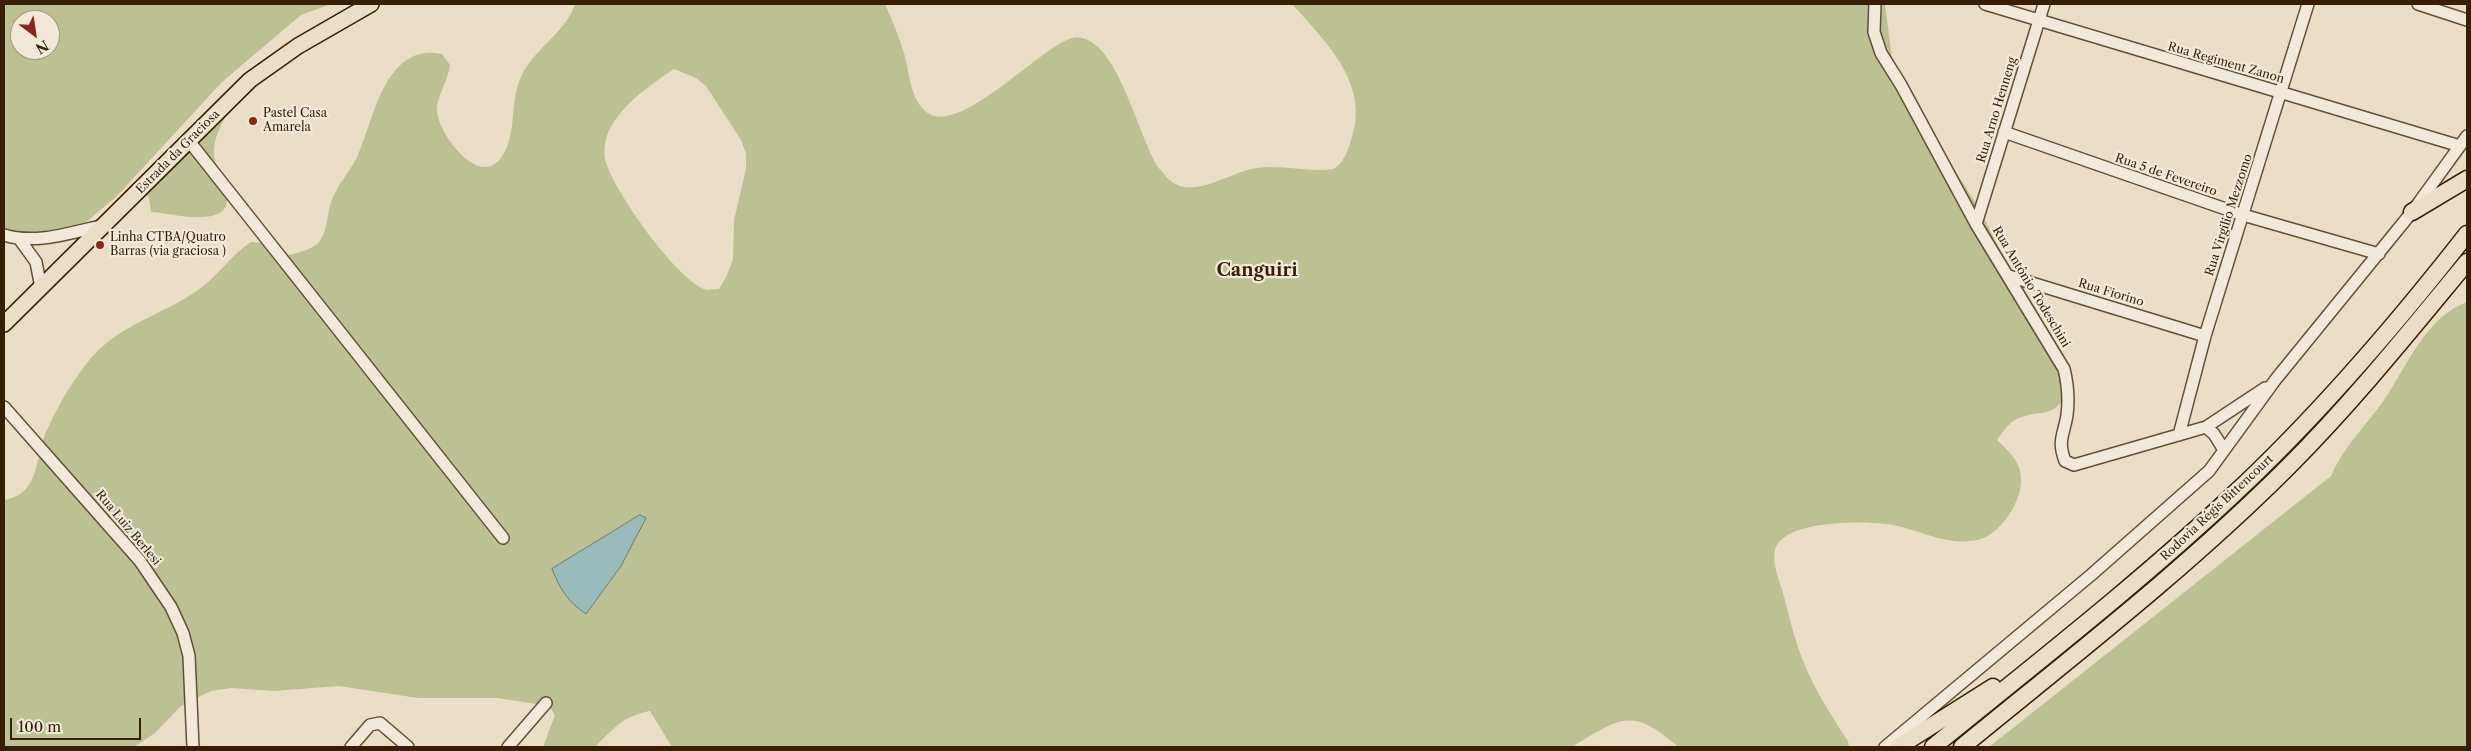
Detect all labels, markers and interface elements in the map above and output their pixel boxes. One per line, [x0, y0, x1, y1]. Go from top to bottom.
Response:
north arrow [10, 10, 60, 60]
text: N [32, 36, 52, 58]
street label: Rua Regiment Zanon [2166, 39, 2286, 87]
street label: Rua Arno Henneng [1974, 55, 2020, 165]
street label: Estrada da Graciosa [133, 107, 223, 197]
place label: Pastel Casa Amarela [263, 107, 327, 135]
marker: Pastel Casa Amarela [247, 115, 259, 127]
street label: Rua 5 de Fevereiro [2113, 151, 2219, 199]
street label: Rua Virgilio Mezzomo [2202, 152, 2256, 278]
street label: Rua Antônio Todeschini [1989, 224, 2073, 350]
place label: Linha CTBA/Quatro Barras (via graciosa ) [110, 231, 226, 259]
marker: Linha CTBA/Quatro Barras (via graciosa ) [94, 239, 106, 251]
district label: Canguiri [1216, 260, 1298, 282]
street label: Rua Fiorino [2076, 276, 2146, 310]
street label: Rodovia Régis Bittencourt [2158, 452, 2276, 564]
street label: Rua Luiz Berlesi [92, 488, 164, 568]
scale bar [12, 708, 144, 740]
text: 100 m [18, 717, 61, 736]

